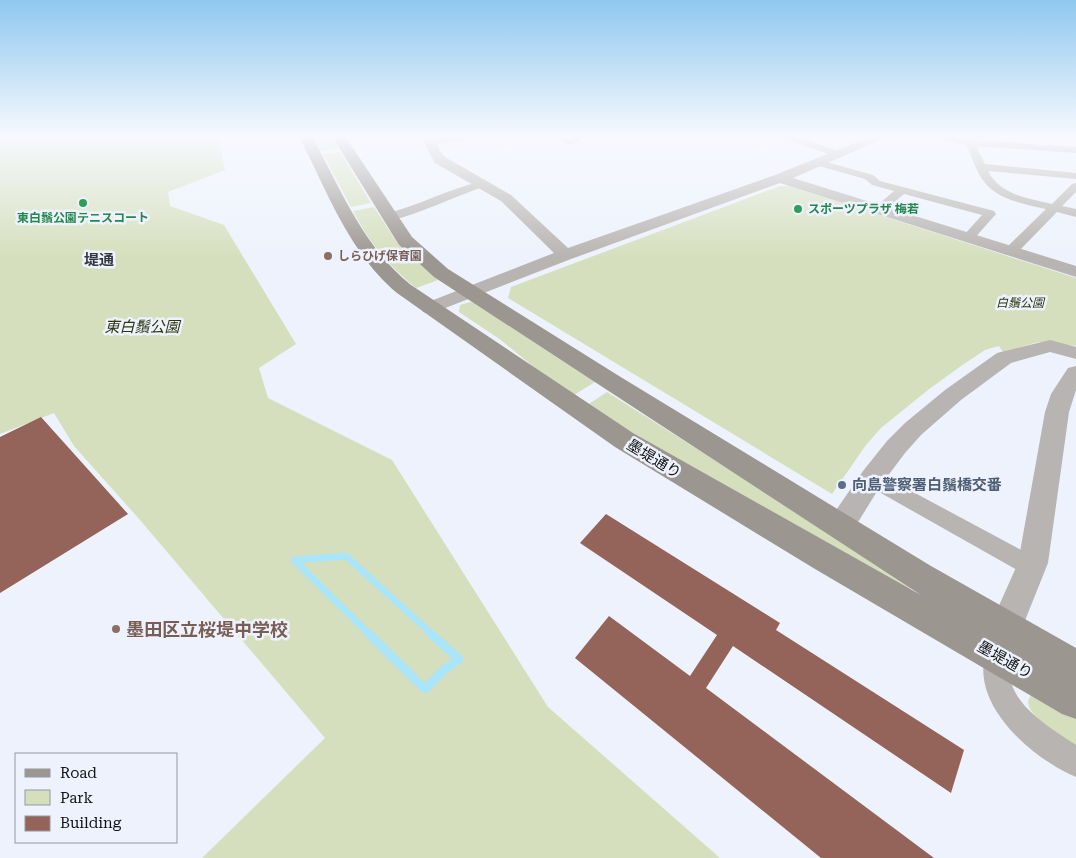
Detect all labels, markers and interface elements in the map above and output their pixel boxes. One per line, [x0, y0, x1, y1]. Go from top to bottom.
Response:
marker: 東白鬚公園テニスコート [77, 197, 89, 209]
place label: スポーツプラザ 梅若 [808, 202, 919, 216]
marker: スポーツプラザ 梅若 [792, 203, 804, 215]
place label: 東白鬚公園テニスコート [17, 211, 149, 225]
place label: しらひげ保育園 [338, 249, 422, 263]
marker: しらひげ保育園 [322, 250, 334, 262]
district label: 堤通 [84, 251, 114, 269]
park label: 白鬚公園 [996, 296, 1046, 310]
park label: 東白鬚公園 [104, 318, 181, 336]
street label: 墨堤通り [624, 436, 684, 482]
place label: 向島警察署白鬚橋交番 [852, 476, 1002, 494]
marker: 向島警察署白鬚橋交番 [836, 479, 848, 491]
place label: 墨田区立桜堤中学校 [126, 619, 288, 640]
marker: 墨田区立桜堤中学校 [110, 623, 122, 635]
street label: 墨堤通り [974, 638, 1036, 682]
legend [15, 753, 178, 843]
text: Road [60, 764, 97, 782]
text: Park [60, 789, 94, 807]
text: Building [60, 814, 122, 832]

